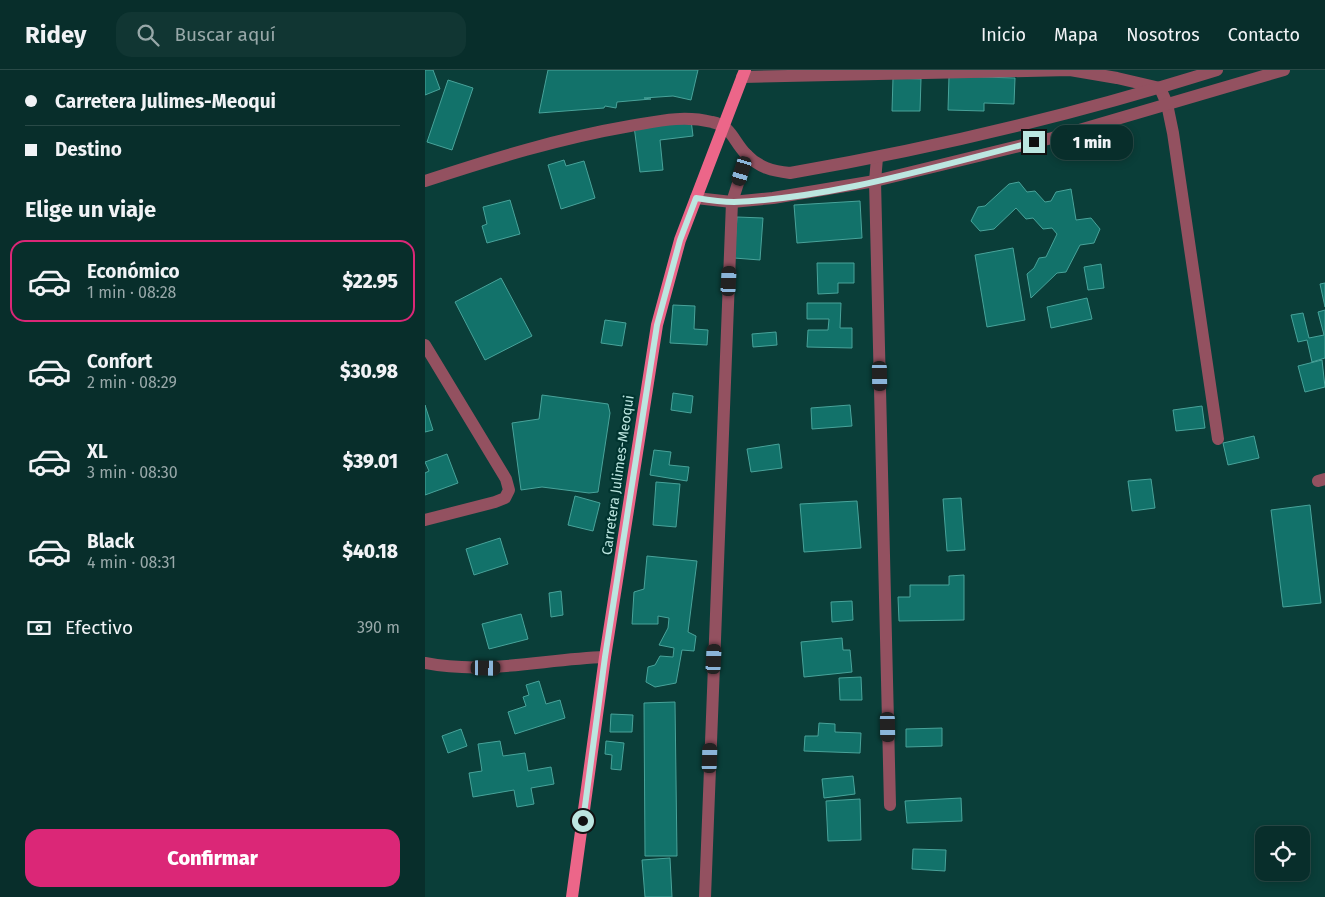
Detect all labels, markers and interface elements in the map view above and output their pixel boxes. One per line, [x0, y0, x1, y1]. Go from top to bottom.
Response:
search box [116, 12, 466, 57]
text: Ridey [25, 21, 86, 49]
icon: search [134, 21, 162, 49]
text: Buscar aquí [174, 23, 276, 46]
text: Inicio [981, 24, 1026, 46]
text: Mapa [1054, 24, 1098, 46]
text: Nosotros [1126, 24, 1200, 46]
text: Contacto [1228, 24, 1300, 46]
text: Carretera Julimes-Meoqui [55, 90, 276, 113]
callout: 1 min [1051, 124, 1134, 160]
route end [1023, 131, 1045, 153]
text: 1 min [1073, 133, 1111, 152]
text: Destino [55, 138, 122, 161]
car [730, 154, 753, 188]
text: Elige un viaje [25, 196, 156, 223]
icon: car [27, 259, 72, 304]
text: Económico [87, 260, 180, 283]
car [720, 266, 737, 296]
text: $22.95 [342, 270, 398, 293]
text: 1 min · 08:28 [87, 283, 176, 302]
icon: car [27, 349, 72, 394]
text: Confort [87, 350, 152, 373]
text: $30.98 [340, 360, 398, 383]
car [872, 361, 887, 391]
text: 2 min · 08:29 [87, 373, 177, 392]
street label: Carretera Julimes-Meoqui [598, 394, 638, 556]
icon: car [27, 439, 72, 484]
text: XL [87, 440, 108, 463]
text: $39.01 [343, 450, 398, 473]
text: 3 min · 08:30 [87, 463, 178, 482]
icon: car [27, 529, 72, 574]
text: Black [87, 530, 134, 553]
text: $40.18 [342, 540, 398, 563]
text: 4 min · 08:31 [87, 553, 176, 572]
icon: cash [25, 614, 53, 642]
text: Efectivo [65, 616, 133, 639]
text: 390 m [357, 618, 400, 637]
car [705, 644, 722, 674]
car [470, 660, 501, 676]
car [880, 712, 895, 742]
car [701, 743, 718, 773]
route start [572, 810, 594, 832]
map controls [1255, 826, 1310, 881]
button: locate [1255, 826, 1310, 881]
button: Confirmar [25, 829, 400, 887]

